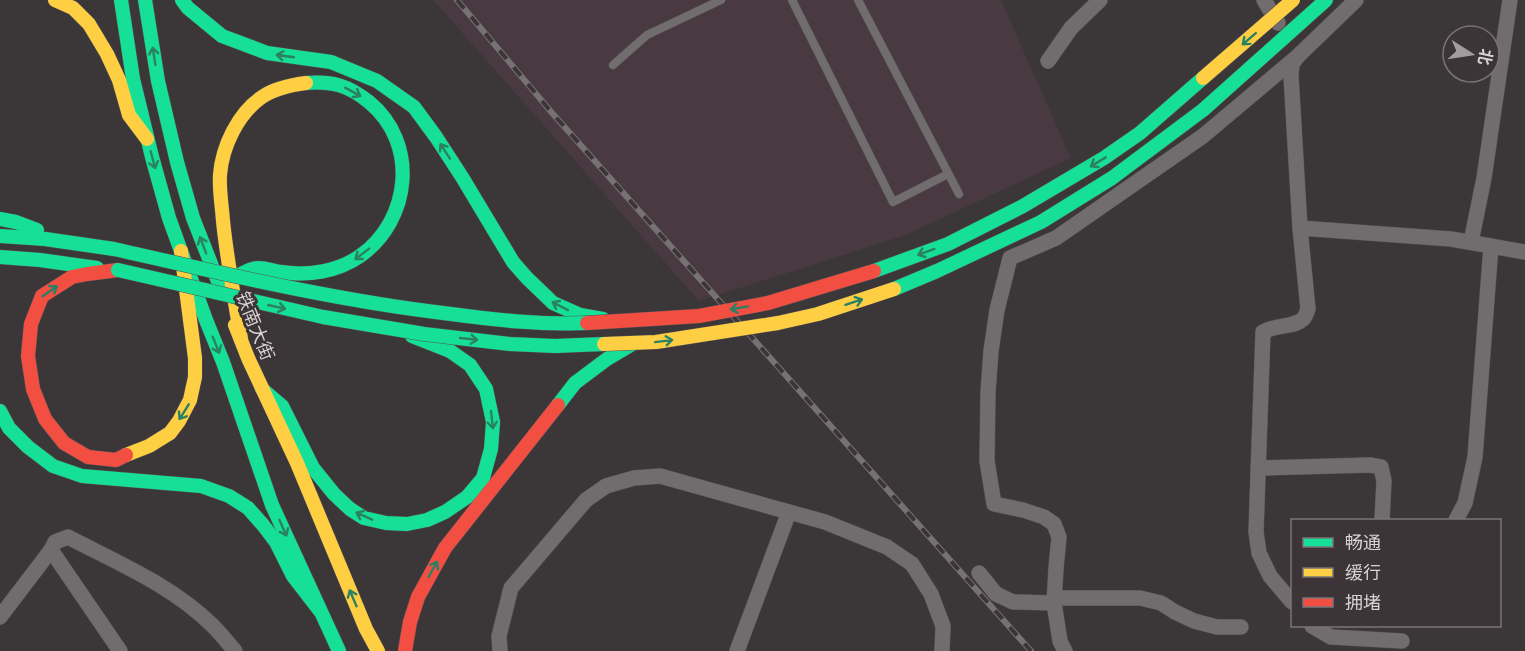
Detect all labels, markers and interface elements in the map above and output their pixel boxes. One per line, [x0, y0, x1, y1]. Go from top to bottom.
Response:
north arrow [1441, 24, 1501, 84]
one-way arrow [1242, 32, 1257, 46]
one-way arrow [148, 47, 159, 67]
text: 北 [1474, 47, 1497, 67]
one-way arrow [276, 50, 296, 61]
one-way arrow [344, 86, 361, 98]
one-way arrow [439, 144, 451, 160]
one-way arrow [147, 150, 159, 169]
one-way arrow [1090, 156, 1107, 168]
one-way arrow [197, 236, 208, 254]
one-way arrow [355, 247, 371, 260]
one-way arrow [917, 247, 936, 258]
one-way arrow [41, 285, 57, 297]
street label: 铁南大街 [231, 288, 280, 363]
one-way arrow [844, 296, 863, 307]
one-way arrow [552, 300, 569, 312]
one-way arrow [267, 301, 286, 313]
one-way arrow [730, 303, 750, 314]
one-way arrow [459, 334, 479, 345]
one-way arrow [211, 335, 222, 353]
one-way arrow [653, 336, 673, 347]
one-way arrow [177, 403, 190, 420]
one-way arrow [487, 409, 498, 429]
one-way arrow [356, 510, 374, 522]
one-way arrow [277, 518, 289, 536]
legend [1291, 519, 1501, 627]
text: 畅通 [1345, 531, 1381, 554]
one-way arrow [428, 561, 440, 578]
text: 缓行 [1345, 561, 1381, 584]
one-way arrow [347, 589, 358, 608]
text: 拥堵 [1345, 591, 1381, 614]

